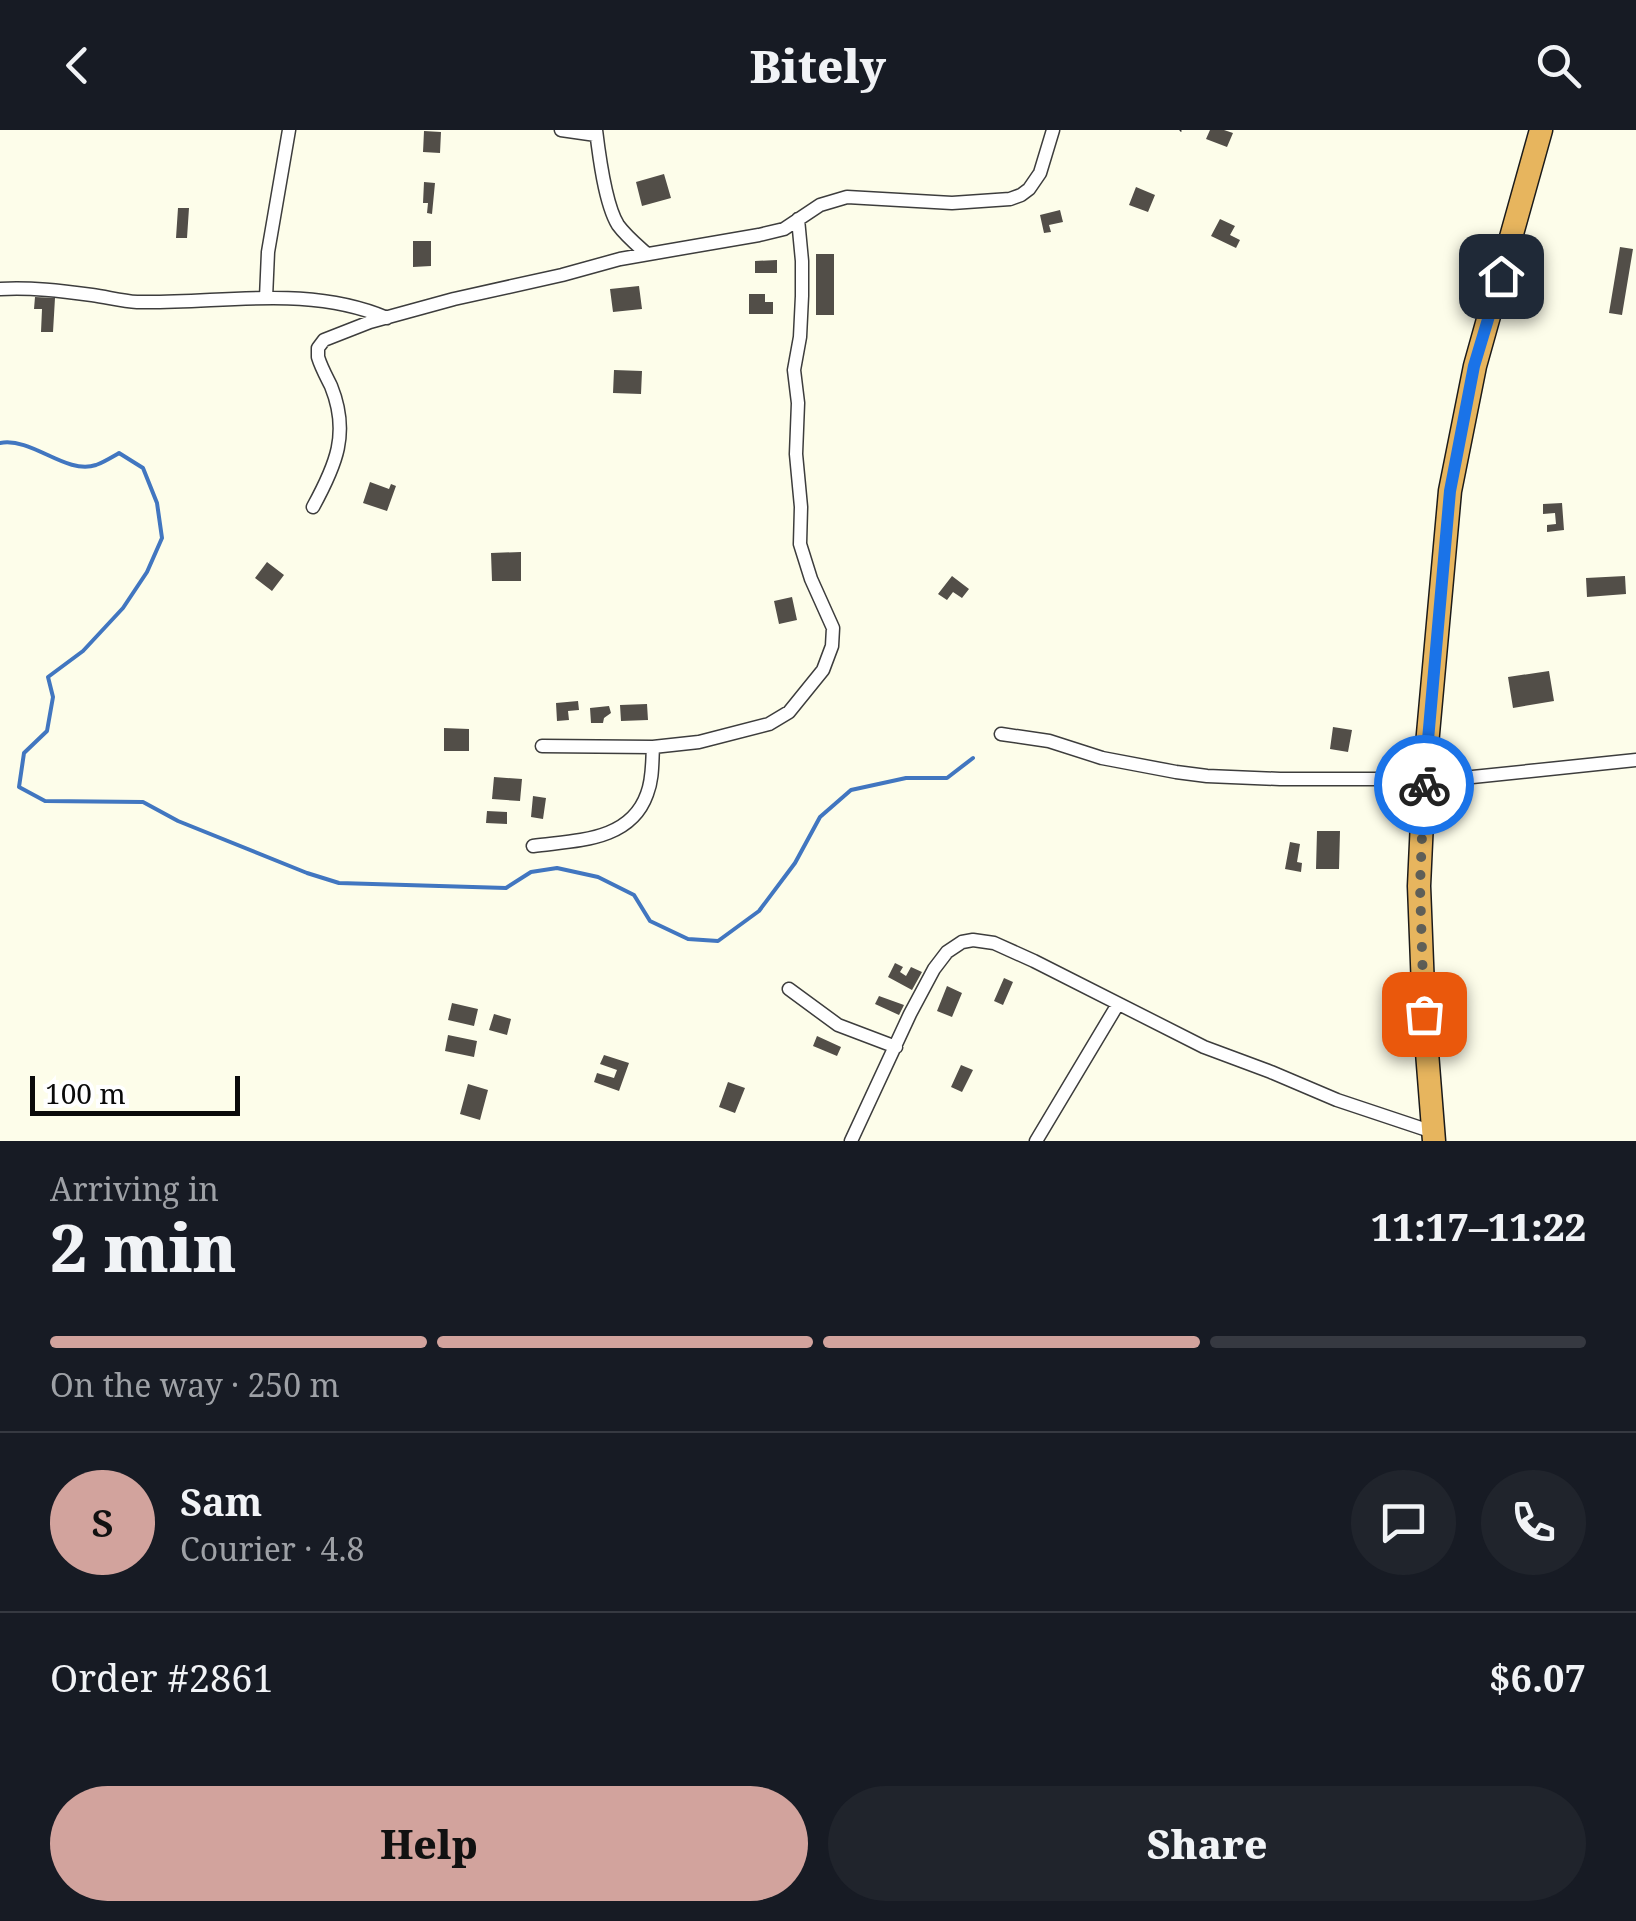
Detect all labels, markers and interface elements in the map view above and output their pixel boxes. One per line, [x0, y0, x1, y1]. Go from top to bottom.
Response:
text: Bitely [750, 35, 886, 96]
icon: back [50, 38, 105, 93]
icon: search [1531, 38, 1586, 93]
pin [1459, 234, 1544, 319]
icon: home [1474, 249, 1529, 304]
courier [1374, 735, 1474, 835]
icon: bike [1397, 758, 1452, 813]
pin [1382, 972, 1467, 1057]
icon: bag [1397, 987, 1452, 1042]
scale bar [30, 1071, 240, 1116]
text: 100 m [45, 1074, 126, 1112]
text: Arriving in [50, 1167, 219, 1210]
text: 11:17–11:22 [1371, 1200, 1586, 1252]
text: 2 min [50, 1203, 237, 1291]
text: On the way · 250 m [50, 1363, 340, 1406]
button: chat [1351, 1470, 1456, 1575]
button: phone [1481, 1470, 1586, 1575]
text: Sam [180, 1475, 262, 1527]
text: S [91, 1496, 114, 1548]
text: Courier · 4.8 [180, 1527, 364, 1570]
text: Order #2861 [50, 1651, 274, 1703]
text: $6.07 [1489, 1651, 1586, 1703]
button: Help [50, 1786, 808, 1901]
button: Share [828, 1786, 1586, 1901]

